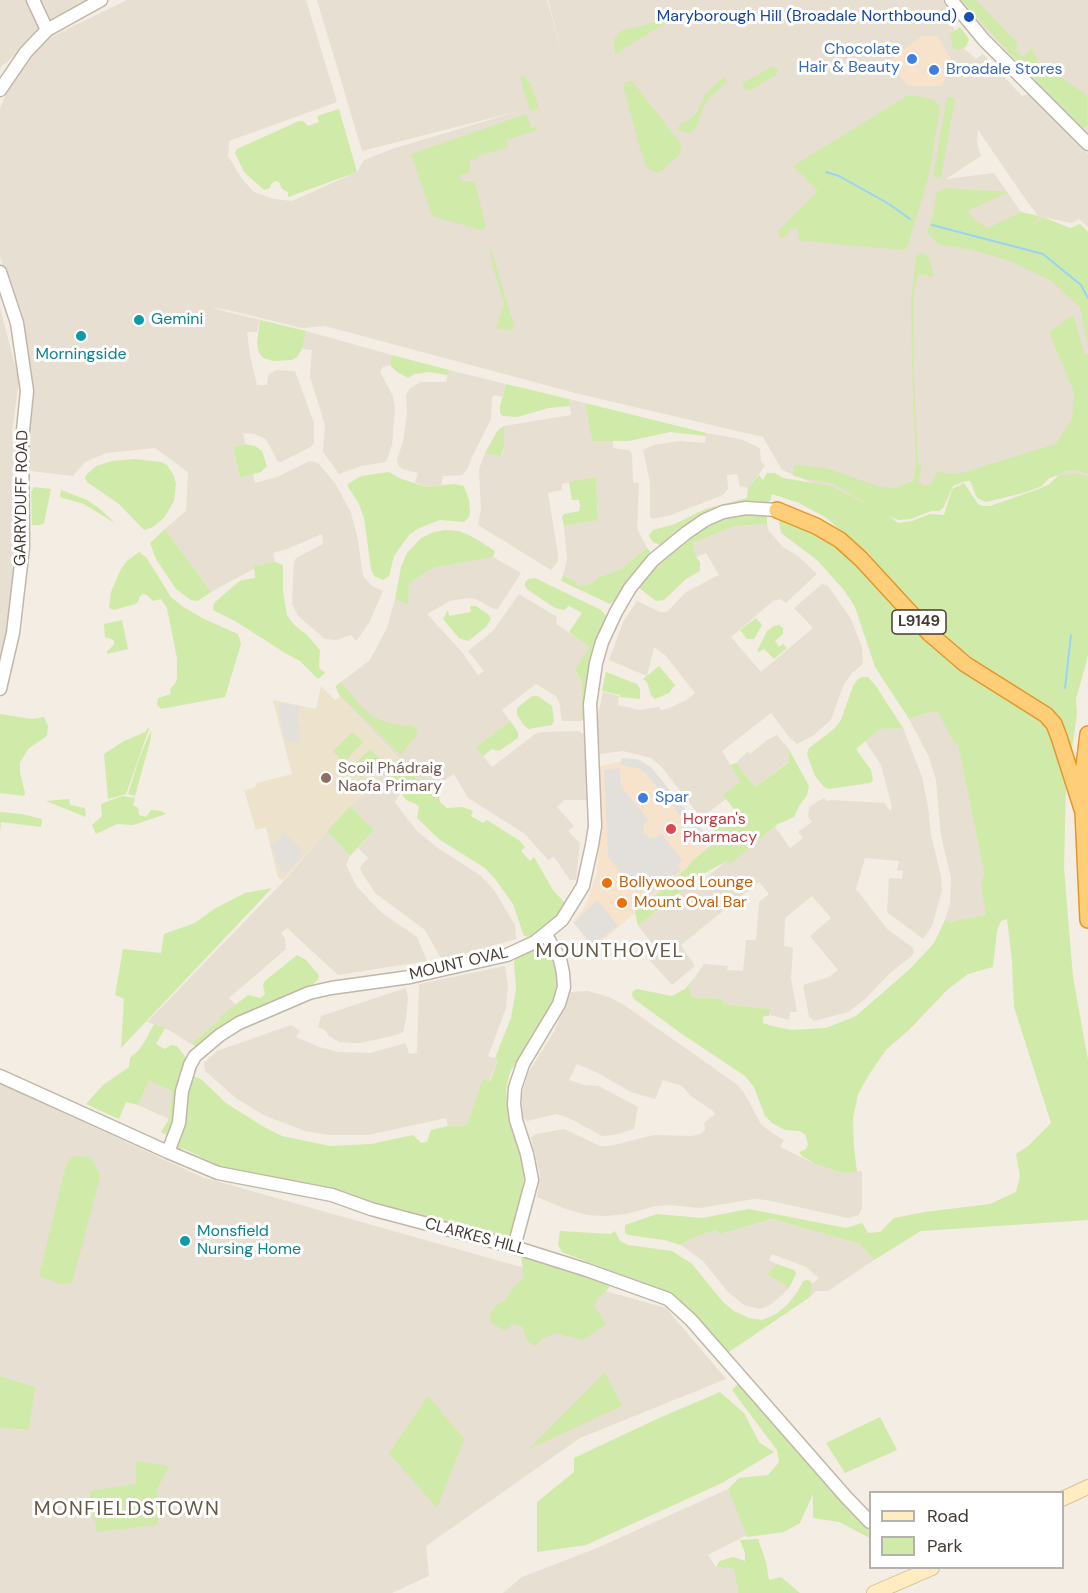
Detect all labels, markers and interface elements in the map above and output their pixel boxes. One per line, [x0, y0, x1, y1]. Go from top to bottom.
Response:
place label: Maryborough Hill (Broadale Northbound) [657, 7, 957, 27]
marker: Maryborough Hill (Broadale Northbound) [962, 10, 976, 24]
place label: Chocolate Hair & Beauty [799, 40, 900, 78]
marker: Chocolate Hair & Beauty [905, 52, 919, 66]
place label: Broadale Stores [946, 60, 1063, 80]
marker: Broadale Stores [927, 63, 941, 77]
place label: Gemini [151, 310, 203, 330]
marker: Gemini [132, 313, 146, 327]
marker: Morningside [74, 329, 88, 343]
place label: Morningside [36, 345, 126, 365]
street label: GARRYDUFF ROAD [11, 430, 33, 566]
road number: L9149 [892, 610, 946, 634]
place label: Scoil Phádraig Naofa Primary [338, 759, 442, 797]
marker: Scoil Phádraig Naofa Primary [319, 771, 333, 785]
place label: Spar [655, 788, 689, 808]
marker: Spar [636, 791, 650, 805]
place label: Horgan's Pharmacy [683, 810, 757, 848]
marker: Horgan's Pharmacy [664, 822, 678, 836]
place label: Bollywood Lounge [619, 873, 753, 893]
marker: Bollywood Lounge [600, 876, 614, 890]
place label: Mount Oval Bar [634, 893, 747, 913]
marker: Mount Oval Bar [615, 896, 629, 910]
district label: MOUNTHOVEL [535, 940, 685, 964]
street label: MOUNT OVAL [408, 943, 510, 985]
street label: CLARKES HILL [423, 1214, 527, 1260]
place label: Monsfield Nursing Home [197, 1222, 301, 1260]
marker: Monsfield Nursing Home [178, 1234, 192, 1248]
legend [869, 1491, 1064, 1569]
district label: MONFIELDSTOWN [34, 1498, 220, 1522]
text: Road [927, 1504, 969, 1528]
text: Park [927, 1534, 963, 1558]

